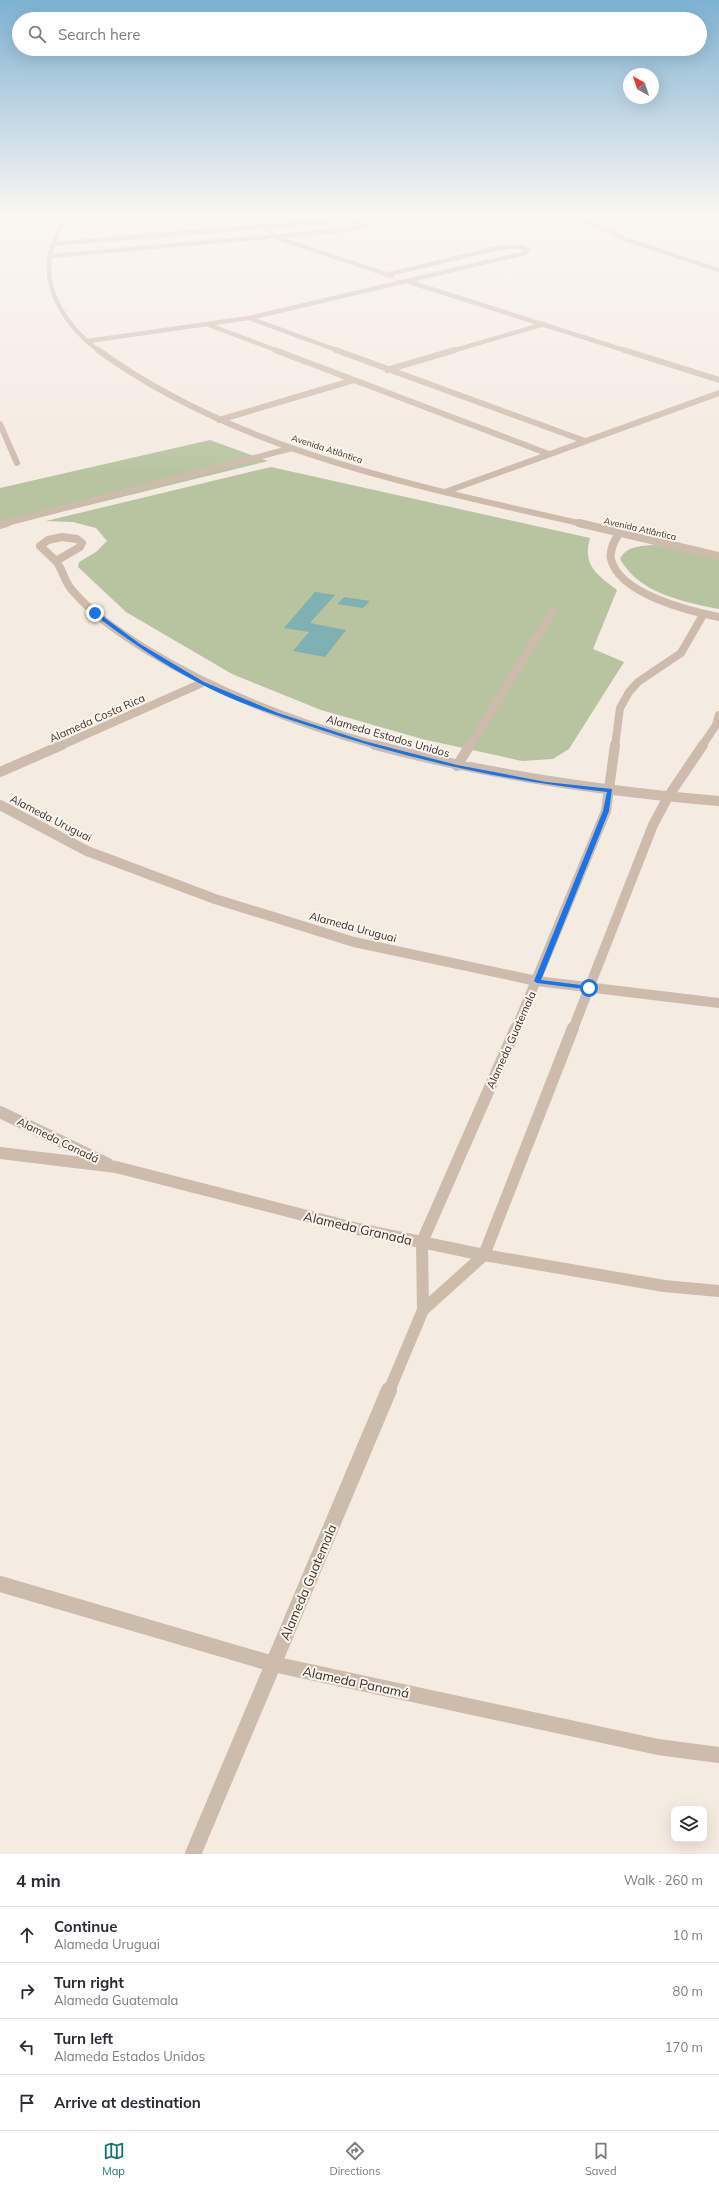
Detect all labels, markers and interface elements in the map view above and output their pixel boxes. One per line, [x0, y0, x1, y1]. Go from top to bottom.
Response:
search box [12, 12, 707, 56]
icon: search [26, 23, 48, 45]
text: Search here [58, 25, 140, 44]
north arrow [623, 68, 659, 104]
street label: Avenida Atlântica [290, 432, 364, 465]
street label: Avenida Atlântica [603, 515, 677, 542]
route end [86, 604, 104, 622]
street label: Alameda Costa Rica [47, 691, 147, 745]
street label: Alameda Estados Unidos [325, 712, 451, 760]
street label: Alameda Uruguai [8, 791, 94, 845]
street label: Alameda Uruguai [308, 909, 398, 945]
route start [580, 979, 598, 997]
street label: Alameda Guatemala [483, 989, 539, 1091]
street label: Alameda Canadá [15, 1114, 101, 1166]
street label: Alameda Granada [302, 1208, 414, 1248]
street label: Alameda Guatemala [276, 1522, 340, 1642]
street label: Alameda Panamá [301, 1663, 411, 1701]
map controls [671, 1806, 707, 1842]
button: layers [671, 1806, 707, 1842]
text: 4 min [16, 1870, 61, 1891]
text: Walk · 260 m [624, 1872, 703, 1888]
text: Continue [54, 1917, 117, 1936]
icon: ahead [16, 1924, 38, 1946]
text: 10 m [673, 1927, 703, 1943]
text: Alameda Uruguai [54, 1936, 160, 1952]
text: Turn right [54, 1973, 124, 1992]
icon: right [16, 1980, 38, 2002]
text: 80 m [673, 1983, 703, 1999]
text: Alameda Guatemala [54, 1992, 178, 2008]
text: Turn left [54, 2029, 113, 2048]
icon: left [16, 2036, 38, 2058]
text: 170 m [665, 2039, 703, 2055]
text: Alameda Estados Unidos [54, 2048, 205, 2064]
icon: arrive [16, 2092, 38, 2114]
text: Arrive at destination [54, 2093, 201, 2112]
tab: Map [102, 2140, 125, 2178]
tab: Directions [330, 2140, 380, 2178]
tab: Saved [585, 2140, 617, 2178]

